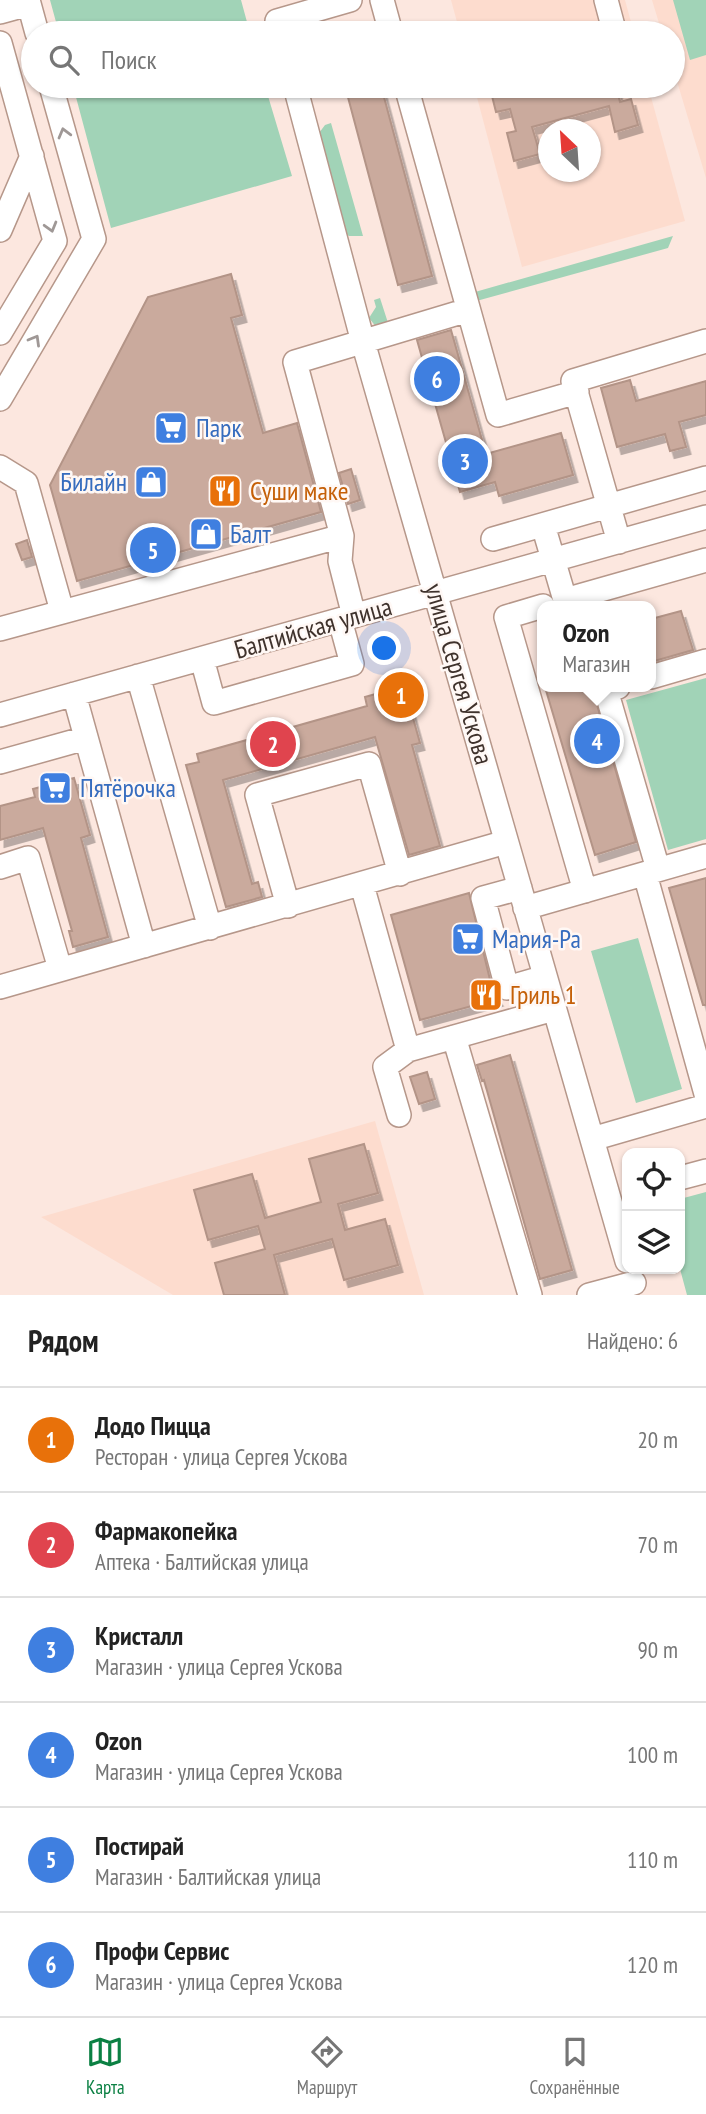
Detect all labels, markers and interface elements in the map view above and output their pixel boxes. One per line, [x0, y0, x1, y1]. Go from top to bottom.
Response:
search box [21, 21, 685, 98]
icon: search [45, 41, 83, 79]
text: Поиск [101, 43, 157, 76]
north arrow [538, 119, 601, 182]
one-way arrow [58, 127, 73, 139]
one-way arrow [43, 221, 58, 233]
one-way arrow [26, 335, 39, 348]
pin: 6 [414, 353, 460, 405]
supermarket icon: Парк [152, 409, 190, 447]
place label: Парк [196, 411, 241, 444]
pin: 3 [442, 435, 488, 487]
shop icon: Билайн [132, 463, 170, 501]
place label: Билайн [60, 465, 127, 498]
restaurant icon: Суши маке [206, 472, 244, 510]
place label: Суши маке [250, 474, 348, 507]
shop icon: Балт [187, 515, 225, 553]
place label: Балт [230, 517, 272, 550]
pin: 5 [130, 524, 176, 576]
street label: улица Сергея Ускова [418, 580, 501, 768]
street label: Балтийская улица [230, 589, 395, 666]
popup [537, 601, 656, 692]
text: Ozon [562, 616, 610, 649]
your location [367, 631, 401, 665]
text: Магазин [562, 649, 631, 678]
pin: 1 [378, 669, 424, 721]
pin: 4 [574, 715, 620, 767]
pin: 2 [250, 718, 296, 770]
supermarket icon: Пятёрочка [36, 769, 74, 807]
place label: Пятёрочка [80, 771, 176, 804]
supermarket icon: Мария-Ра [449, 920, 487, 958]
place label: Мария-Ра [492, 922, 581, 955]
restaurant icon: Гриль 1 [467, 976, 505, 1014]
place label: Гриль 1 [510, 978, 577, 1011]
map controls [622, 1148, 685, 1274]
button: locate [622, 1148, 685, 1211]
button: layers [622, 1211, 685, 1274]
text: Рядом [28, 1321, 99, 1360]
text: Найдено: 6 [587, 1326, 678, 1355]
text: Додо Пицца [95, 1409, 211, 1442]
text: 1 [46, 1425, 57, 1454]
text: 20 m [637, 1425, 678, 1454]
text: Ресторан · улица Сергея Ускова [95, 1442, 348, 1471]
text: Фармакопейка [95, 1514, 238, 1547]
text: 2 [46, 1530, 57, 1559]
text: 70 m [637, 1530, 678, 1559]
text: Аптека · Балтийская улица [95, 1547, 309, 1576]
text: Кристалл [95, 1619, 183, 1652]
text: 3 [46, 1635, 57, 1664]
text: 90 m [637, 1635, 678, 1664]
text: Магазин · улица Сергея Ускова [95, 1652, 343, 1681]
text: Ozon [95, 1724, 142, 1757]
text: 4 [46, 1740, 57, 1769]
text: 100 m [627, 1740, 678, 1769]
text: Магазин · улица Сергея Ускова [95, 1757, 343, 1786]
text: Постирай [95, 1829, 184, 1862]
text: 5 [46, 1845, 57, 1874]
text: 110 m [627, 1845, 678, 1874]
text: Магазин · Балтийская улица [95, 1862, 321, 1891]
text: Профи Сервис [95, 1934, 229, 1967]
text: 6 [46, 1950, 57, 1979]
text: 120 m [627, 1950, 678, 1979]
text: Магазин · улица Сергея Ускова [95, 1967, 343, 1996]
tab: Карта [86, 2033, 125, 2099]
tab: Маршрут [297, 2033, 357, 2099]
tab: Сохранённые [530, 2033, 620, 2099]

